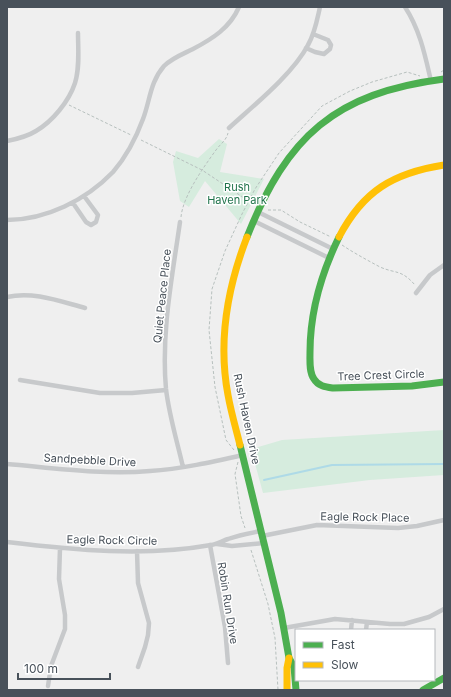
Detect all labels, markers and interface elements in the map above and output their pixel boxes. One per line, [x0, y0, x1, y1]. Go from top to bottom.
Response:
park label: Rush Haven Park [207, 180, 267, 207]
street label: Quiet Peace Place [150, 248, 174, 344]
street label: Tree Crest Circle [337, 366, 425, 384]
street label: Rush Haven Drive [231, 372, 263, 466]
street label: Sandpebble Drive [43, 451, 137, 469]
street label: Eagle Rock Place [320, 509, 410, 525]
street label: Eagle Rock Circle [67, 532, 157, 548]
street label: Robin Run Drive [215, 561, 241, 645]
legend [295, 629, 435, 681]
text: Fast [331, 637, 355, 652]
scale bar [18, 655, 110, 681]
text: Slow [331, 657, 359, 672]
text: 100 m [24, 661, 58, 676]

